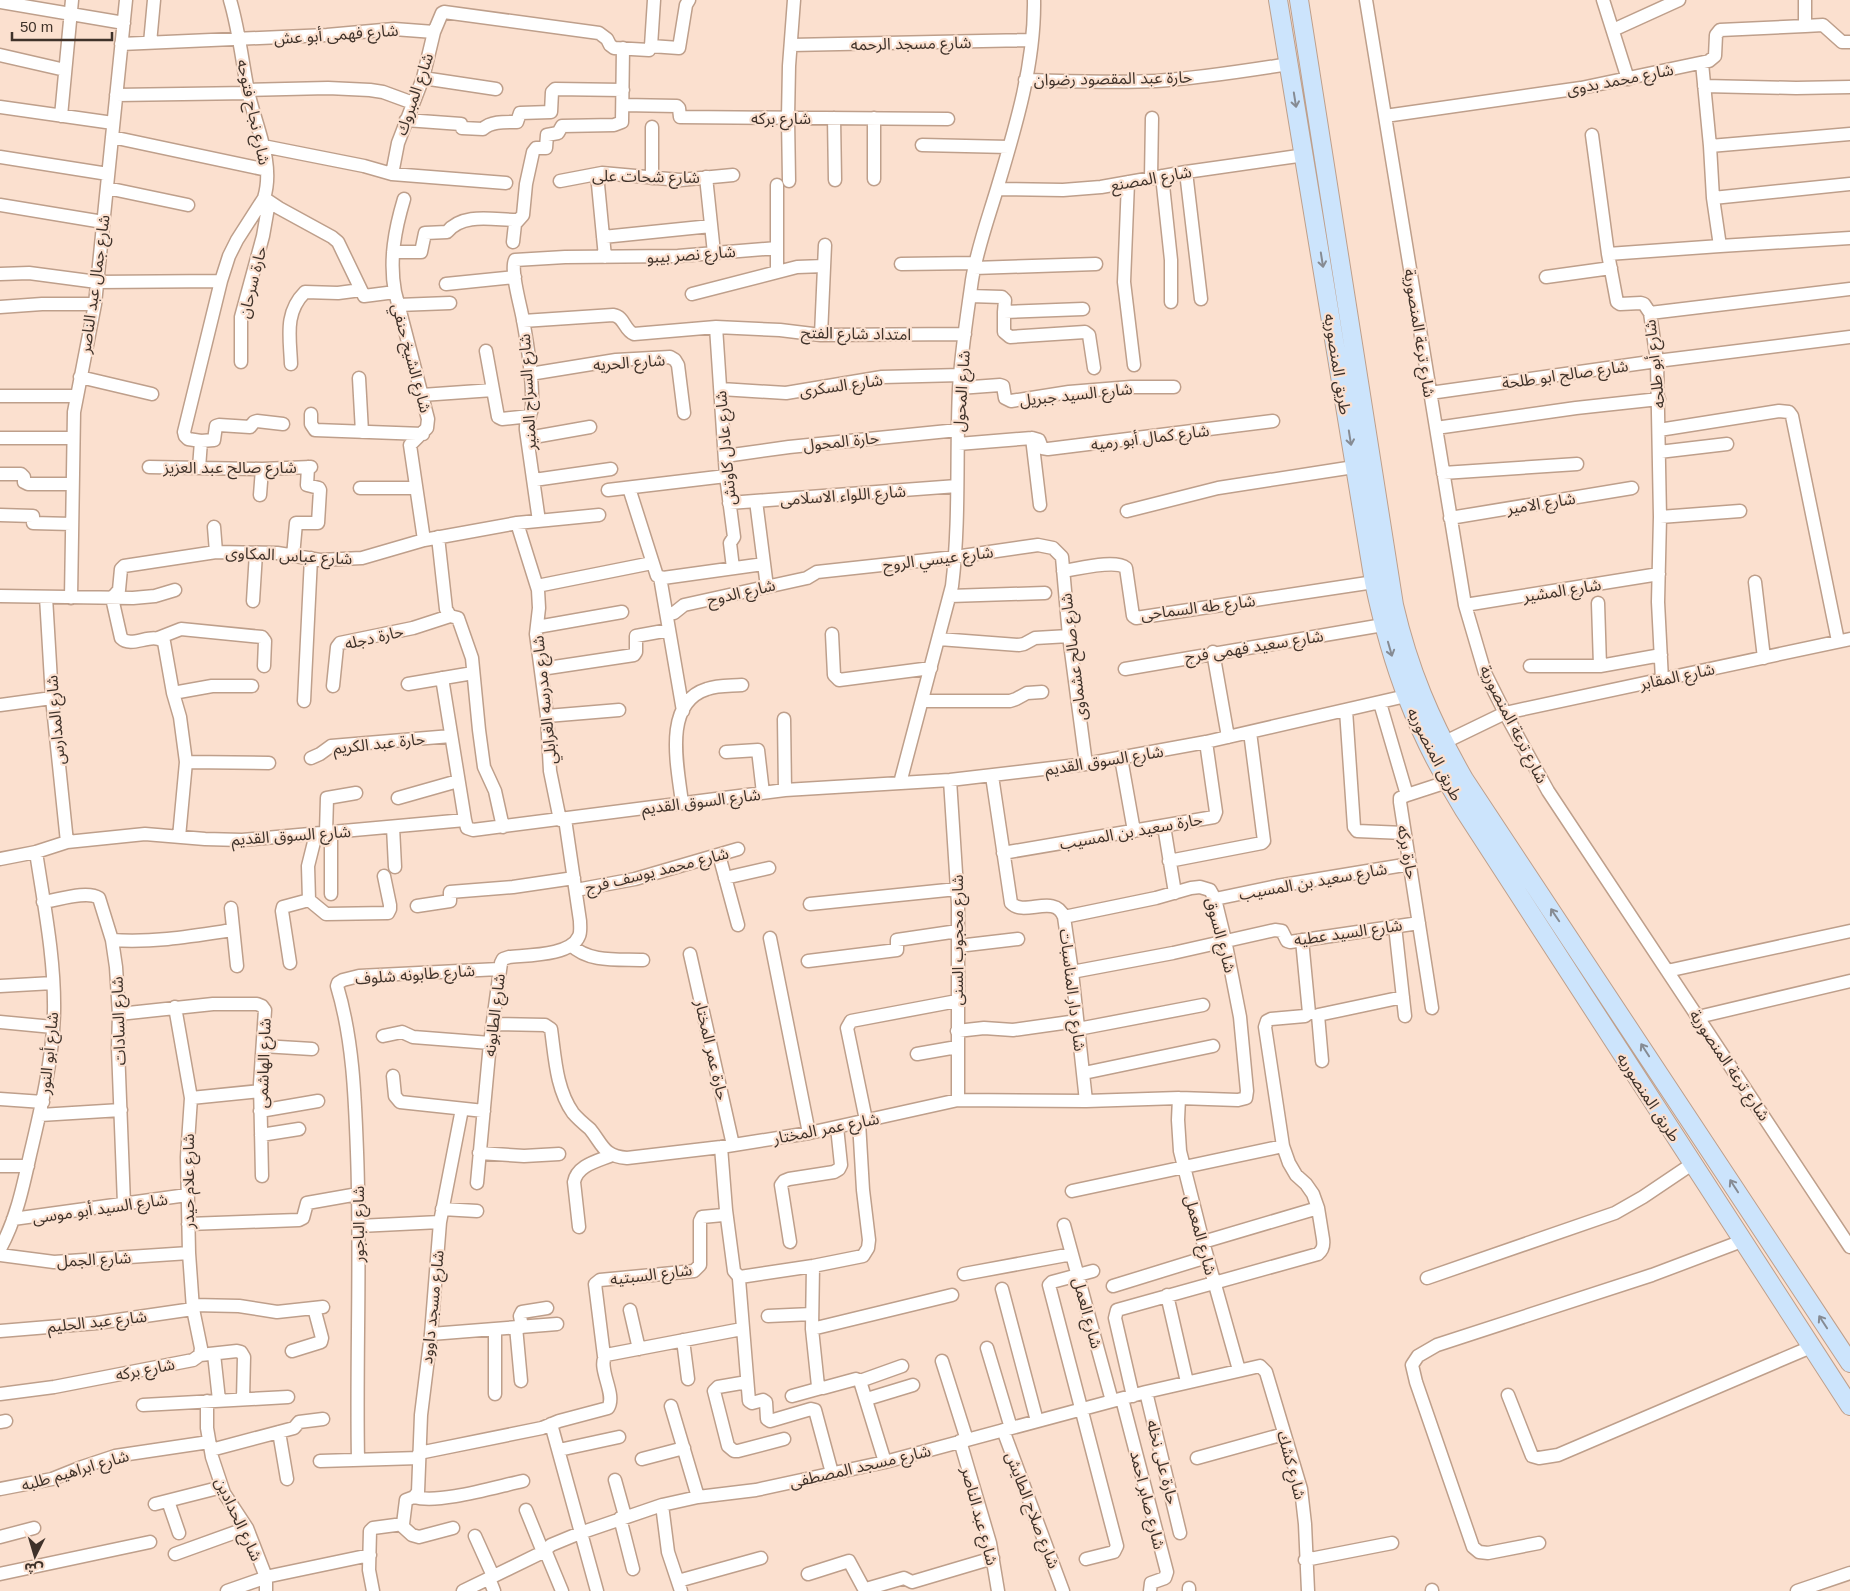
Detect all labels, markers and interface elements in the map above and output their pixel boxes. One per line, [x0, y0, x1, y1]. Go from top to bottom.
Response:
scale bar [12, 10, 112, 42]
text: 50 m [20, 18, 53, 35]
street label: شارع فهمى أبو عش [273, 21, 399, 51]
street label: شارع مسجد الرحمه [850, 34, 972, 57]
street label: شارع المبروك [392, 51, 440, 139]
street label: شارع نجاح فتوحه [230, 58, 273, 167]
street label: شارع محمد بدوى [1565, 61, 1676, 102]
street label: حارة عبد المقصود رضوان [1033, 69, 1193, 89]
one-way arrow [1291, 91, 1301, 107]
street label: شارع بركه [751, 110, 811, 131]
street label: شارع المصنع [1109, 163, 1194, 198]
street label: شارع شحات على [592, 167, 700, 190]
street label: شارع جمال عبد الناصر [76, 214, 117, 356]
street label: شارع نصر بيبو [646, 243, 736, 270]
street label: حارة سرحان [235, 244, 271, 320]
one-way arrow [1317, 252, 1327, 268]
street label: شارع ترعة المنصورية [1397, 268, 1438, 399]
street label: شارع الشيخ حنفي [385, 302, 434, 416]
street label: طريق المنصوريه [1319, 312, 1354, 416]
street label: شارع أبو طلحه [1640, 318, 1672, 409]
street label: امتداد شارع الفتح [801, 324, 911, 347]
street label: شارع السراج المنير [516, 333, 543, 452]
street label: شارع المحول [950, 350, 977, 433]
street label: شارع الحريه [592, 352, 666, 377]
street label: شارع صالح ابو طلحة [1501, 357, 1630, 396]
street label: شارع السكرى [798, 371, 884, 404]
street label: شارع السيد جبريل [1019, 380, 1134, 413]
street label: شارع عادل كاوتش [712, 390, 743, 506]
street label: شارع كمال أبو رميه [1090, 421, 1211, 457]
street label: حارة المحول [802, 429, 880, 456]
one-way arrow [1345, 430, 1355, 446]
street label: شارع صالح عبد العزيز [162, 459, 297, 480]
street label: شارع اللواء الاسلامى [779, 483, 907, 512]
street label: شارع الامير [1504, 490, 1577, 521]
street label: شارع عيسي الروح [882, 543, 995, 578]
street label: شارع عباس المكاوى [225, 544, 353, 571]
street label: شارع الدوح [705, 576, 778, 612]
street label: شارع المشير [1521, 576, 1603, 609]
street label: شارع صالح عشماوى [1057, 592, 1094, 722]
street label: شارع طه السماحى [1140, 592, 1257, 627]
street label: حارة دجله [343, 622, 405, 653]
street label: شارع سعيد فهمى فرج [1184, 627, 1325, 670]
street label: شارع مدرسه الغرابلي [529, 634, 564, 765]
one-way arrow [1385, 641, 1395, 657]
street label: شارع المقابر [1637, 660, 1717, 697]
street label: شارع ترعة المنصورية [1473, 662, 1551, 788]
street label: شارع المدارس [43, 674, 72, 765]
street label: طريق المنصوريه [1402, 705, 1465, 805]
street label: حارة عبد الكريم [332, 730, 426, 761]
street label: شارع السوق القديم [1044, 743, 1165, 782]
street label: شارع السوق القديم [641, 786, 762, 821]
street label: حارة سعيد بن المسيب [1058, 811, 1204, 853]
street label: شارع السوق القديم [231, 823, 352, 852]
street label: حارة بركه [1393, 824, 1421, 881]
street label: شارع محمد يوسف فرج [584, 844, 731, 900]
street label: شارع سعيد بن المسيب [1238, 860, 1389, 907]
street label: شارع محجوب السنى [949, 874, 970, 1006]
street label: شارع السوق [1198, 896, 1239, 976]
one-way arrow [1550, 908, 1560, 922]
street label: شارع السيد عطيه [1293, 916, 1404, 952]
street label: شارع دار المناسبات [1053, 928, 1088, 1053]
street label: شارع طابونه شلوف [355, 962, 476, 991]
street label: شارع الطابونه [481, 973, 512, 1058]
street label: شارع السادات [108, 976, 133, 1066]
street label: حارة عمر المختار [691, 997, 731, 1102]
street label: شارع ترعة المنصورية [1683, 1007, 1773, 1126]
street label: شارع أبو النور [35, 1011, 65, 1096]
street label: شارع الهاشمى [253, 1018, 278, 1108]
one-way arrow [1640, 1044, 1650, 1058]
street label: طريق المنصوريه [1612, 1050, 1684, 1146]
street label: شارع عمر المختار [771, 1110, 881, 1151]
street label: شارع علام حيدر [180, 1133, 201, 1230]
one-way arrow [1729, 1179, 1739, 1193]
street label: شارع الباجور [350, 1186, 371, 1263]
street label: شارع السيد أبو موسى [31, 1190, 169, 1230]
street label: شارع المعمل [1178, 1193, 1219, 1278]
street label: شارع الجمل [56, 1249, 132, 1274]
street label: شارع مسجد داوود [418, 1249, 451, 1365]
street label: شارع السبتيه [609, 1261, 693, 1292]
street label: شارع العمل [1066, 1276, 1105, 1352]
street label: شارع عبد الحليم [46, 1308, 148, 1339]
one-way arrow [1818, 1315, 1828, 1329]
street label: شارع بركه [114, 1355, 177, 1387]
street label: حارة على نخله [1143, 1418, 1181, 1506]
street label: شارع كشك [1270, 1429, 1309, 1502]
street label: شارع مسجد المصطفى [788, 1442, 933, 1495]
street label: شارع ابراهيم طلبه [19, 1447, 132, 1498]
street label: شارع صابر احمد [1123, 1449, 1168, 1552]
street label: شارع صلاح الطايش [999, 1450, 1063, 1572]
street label: شارع عبد الناصر [954, 1464, 1001, 1568]
street label: شارع الحدادين [208, 1475, 265, 1565]
north arrow [10, 1531, 60, 1581]
text: ش [24, 1560, 44, 1578]

